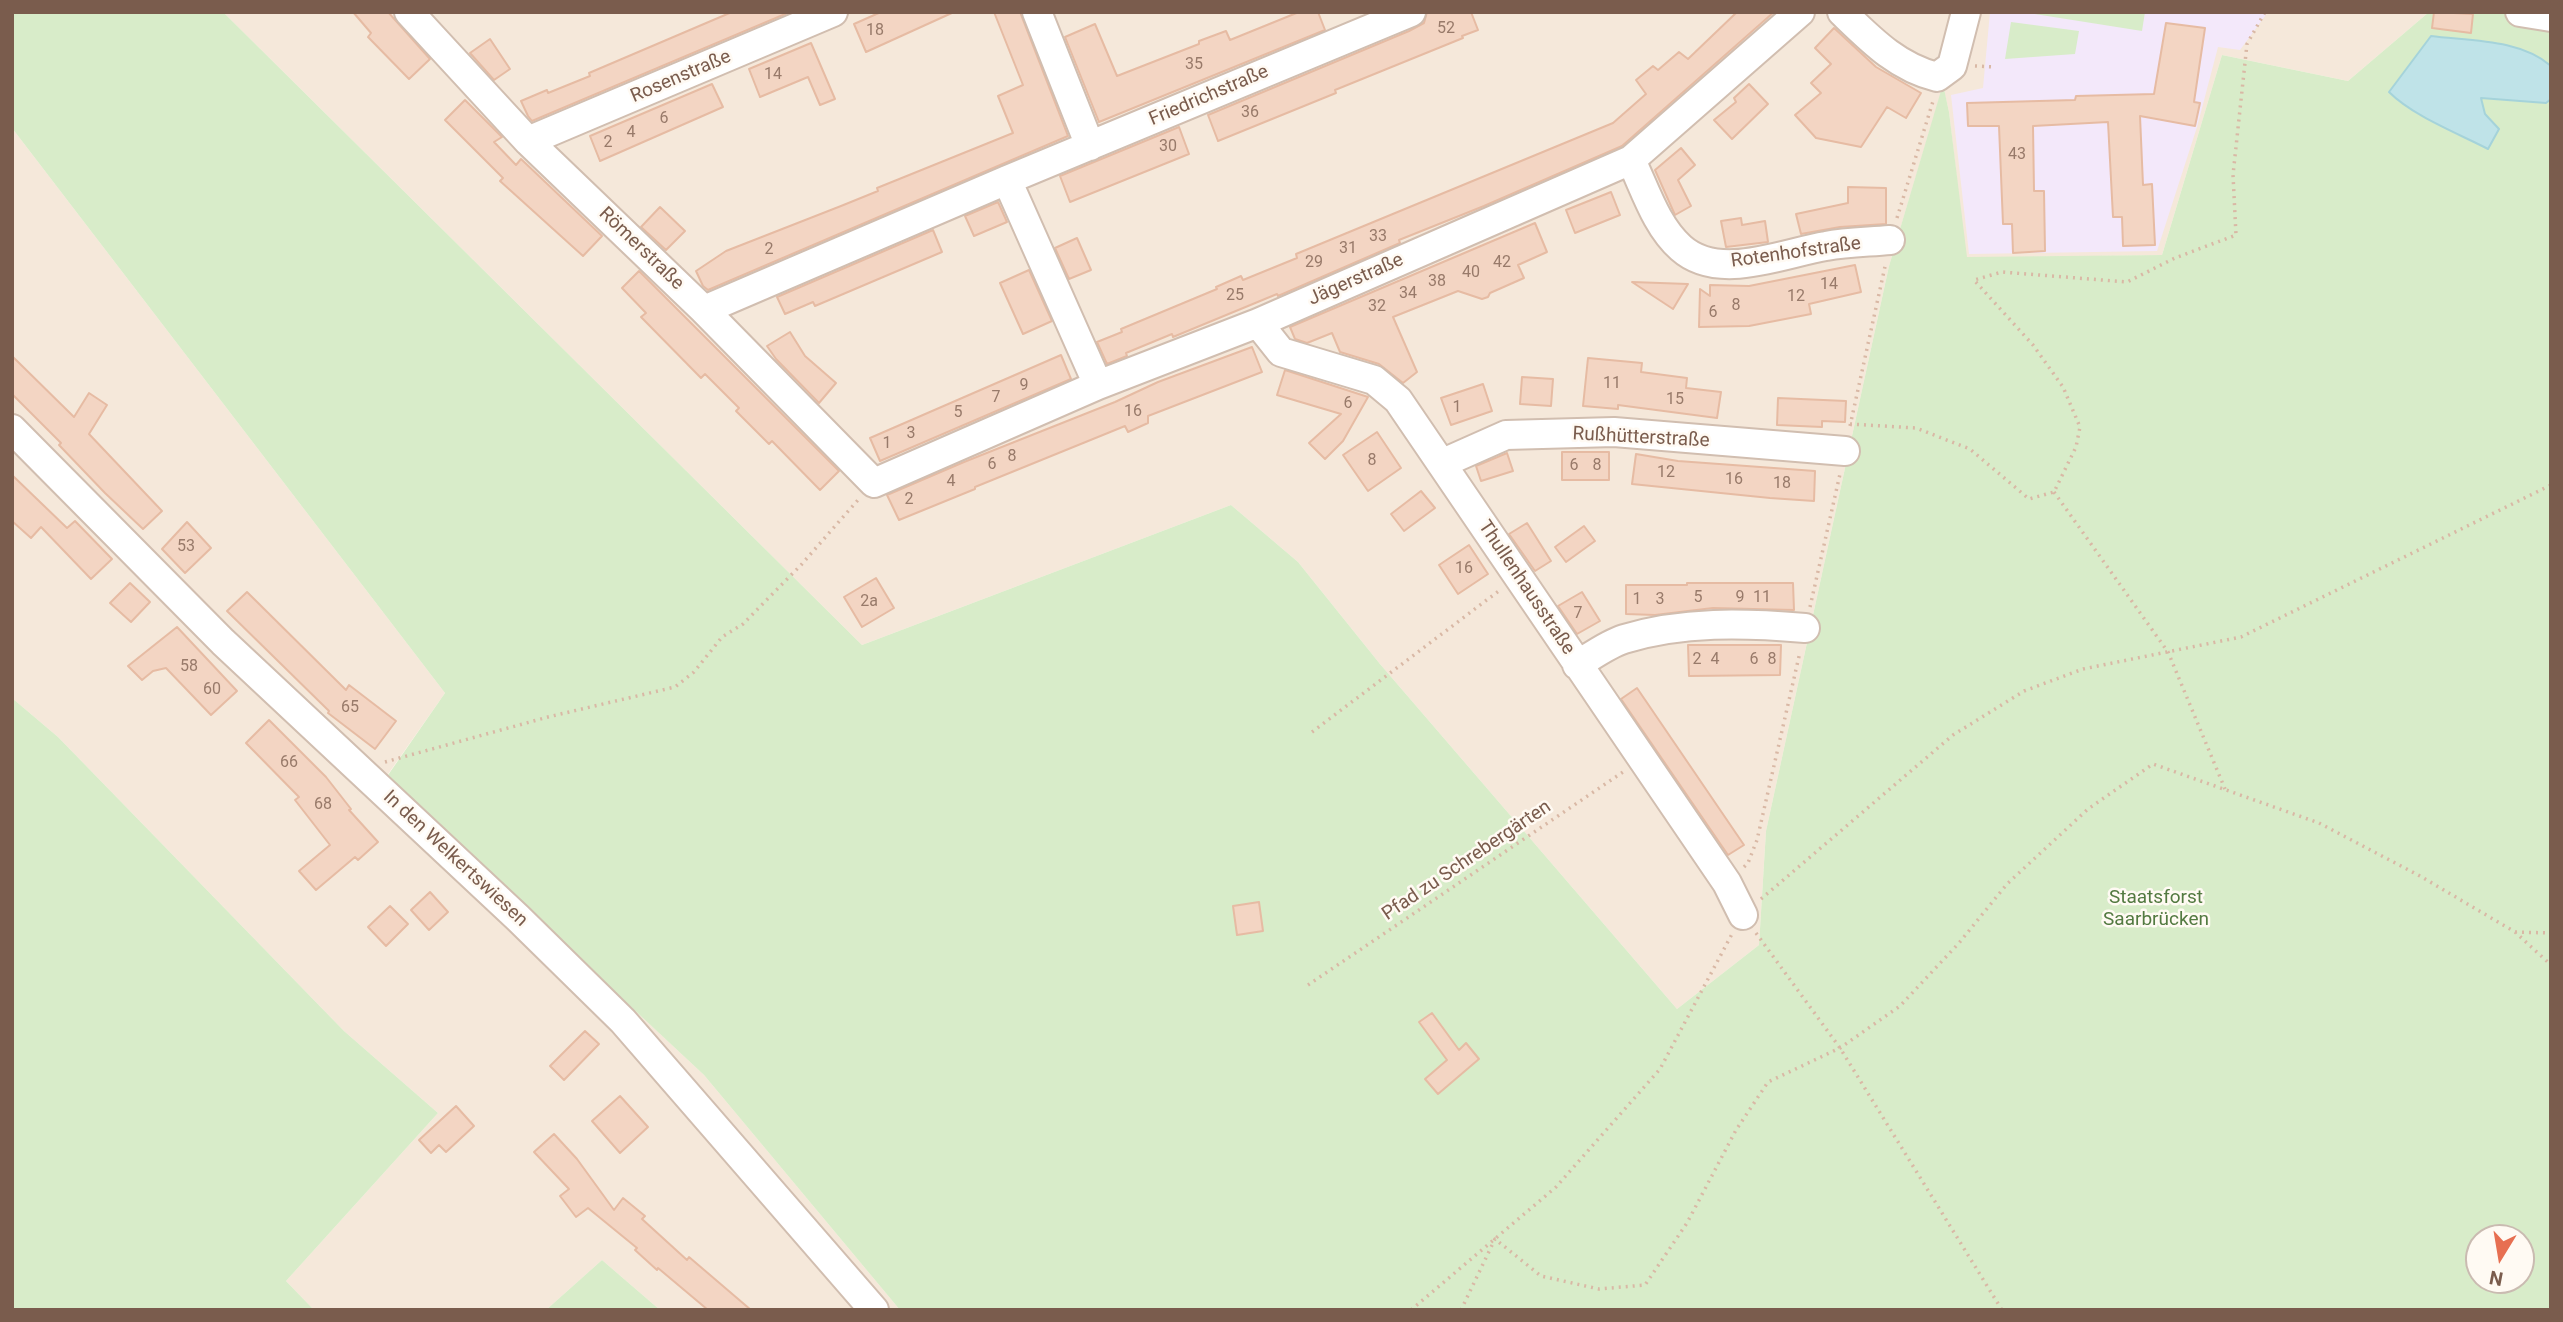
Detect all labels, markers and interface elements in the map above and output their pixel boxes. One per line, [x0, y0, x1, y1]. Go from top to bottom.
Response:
house number: 52 [1437, 19, 1455, 39]
house number: 18 [866, 21, 884, 41]
street label: Rosenstraße [627, 46, 735, 108]
house number: 35 [1185, 55, 1203, 75]
street label: Friedrichstraße [1146, 61, 1272, 131]
house number: 14 [764, 65, 782, 85]
house number: 36 [1241, 103, 1259, 123]
house number: 6 [660, 109, 668, 129]
house number: 4 [627, 123, 635, 143]
house number: 2 [604, 133, 612, 153]
house number: 30 [1159, 137, 1177, 157]
house number: 43 [2008, 145, 2026, 165]
street label: Römerstraße [594, 203, 688, 295]
house number: 33 [1369, 227, 1387, 247]
street label: Rotenhofstraße [1730, 233, 1862, 273]
house number: 31 [1339, 239, 1357, 259]
house number: 2 [765, 240, 773, 260]
street label: Jägerstraße [1305, 249, 1407, 311]
house number: 29 [1305, 253, 1323, 273]
house number: 42 [1493, 253, 1511, 273]
house number: 40 [1462, 263, 1480, 283]
house number: 38 [1428, 272, 1446, 292]
house number: 14 [1820, 275, 1838, 295]
house number: 34 [1399, 284, 1417, 304]
house number: 25 [1226, 286, 1244, 306]
house number: 12 [1787, 287, 1805, 307]
house number: 8 [1732, 296, 1740, 316]
house number: 32 [1368, 297, 1386, 317]
house number: 6 [1709, 303, 1717, 323]
house number: 11 [1603, 374, 1621, 394]
house number: 9 [1020, 376, 1028, 396]
house number: 7 [992, 388, 1000, 408]
house number: 15 [1666, 390, 1684, 410]
house number: 6 [1344, 394, 1352, 414]
house number: 1 [1453, 398, 1461, 418]
house number: 16 [1124, 402, 1142, 422]
house number: 5 [954, 403, 962, 423]
street label: Rußhütterstraße [1572, 423, 1710, 453]
house number: 3 [907, 424, 915, 444]
house number: 1 [883, 434, 891, 454]
house number: 8 [1008, 447, 1016, 467]
house number: 8 [1368, 451, 1376, 471]
house number: 6 [988, 455, 996, 475]
house number: 6 [1570, 456, 1578, 476]
house number: 8 [1593, 456, 1601, 476]
house number: 12 [1657, 463, 1675, 483]
house number: 16 [1725, 470, 1743, 490]
house number: 4 [947, 472, 955, 492]
house number: 18 [1773, 474, 1791, 494]
house number: 2 [905, 490, 913, 510]
street label: Thullenhausstraße [1473, 517, 1579, 659]
house number: 53 [177, 537, 195, 557]
house number: 16 [1455, 559, 1473, 579]
house number: 5 [1694, 588, 1702, 608]
house number: 9 [1736, 588, 1744, 608]
house number: 11 [1753, 588, 1771, 608]
house number: 1 [1633, 590, 1641, 610]
house number: 3 [1656, 590, 1664, 610]
house number: 2a [860, 592, 878, 612]
house number: 7 [1574, 604, 1582, 624]
house number: 2 [1693, 650, 1701, 670]
house number: 4 [1711, 650, 1719, 670]
house number: 6 [1750, 650, 1758, 670]
house number: 8 [1768, 650, 1776, 670]
house number: 58 [180, 657, 198, 677]
house number: 60 [203, 680, 221, 700]
house number: 65 [341, 698, 359, 718]
house number: 66 [280, 753, 298, 773]
street label: In den Welkertswiesen [378, 786, 532, 932]
house number: 68 [314, 795, 332, 815]
street label: Pfad zu Schrebergärten [1378, 796, 1556, 926]
park label: Staatsforst Saarbrücken [2103, 887, 2209, 931]
north arrow [2465, 1224, 2535, 1294]
text: N [2488, 1266, 2505, 1291]

